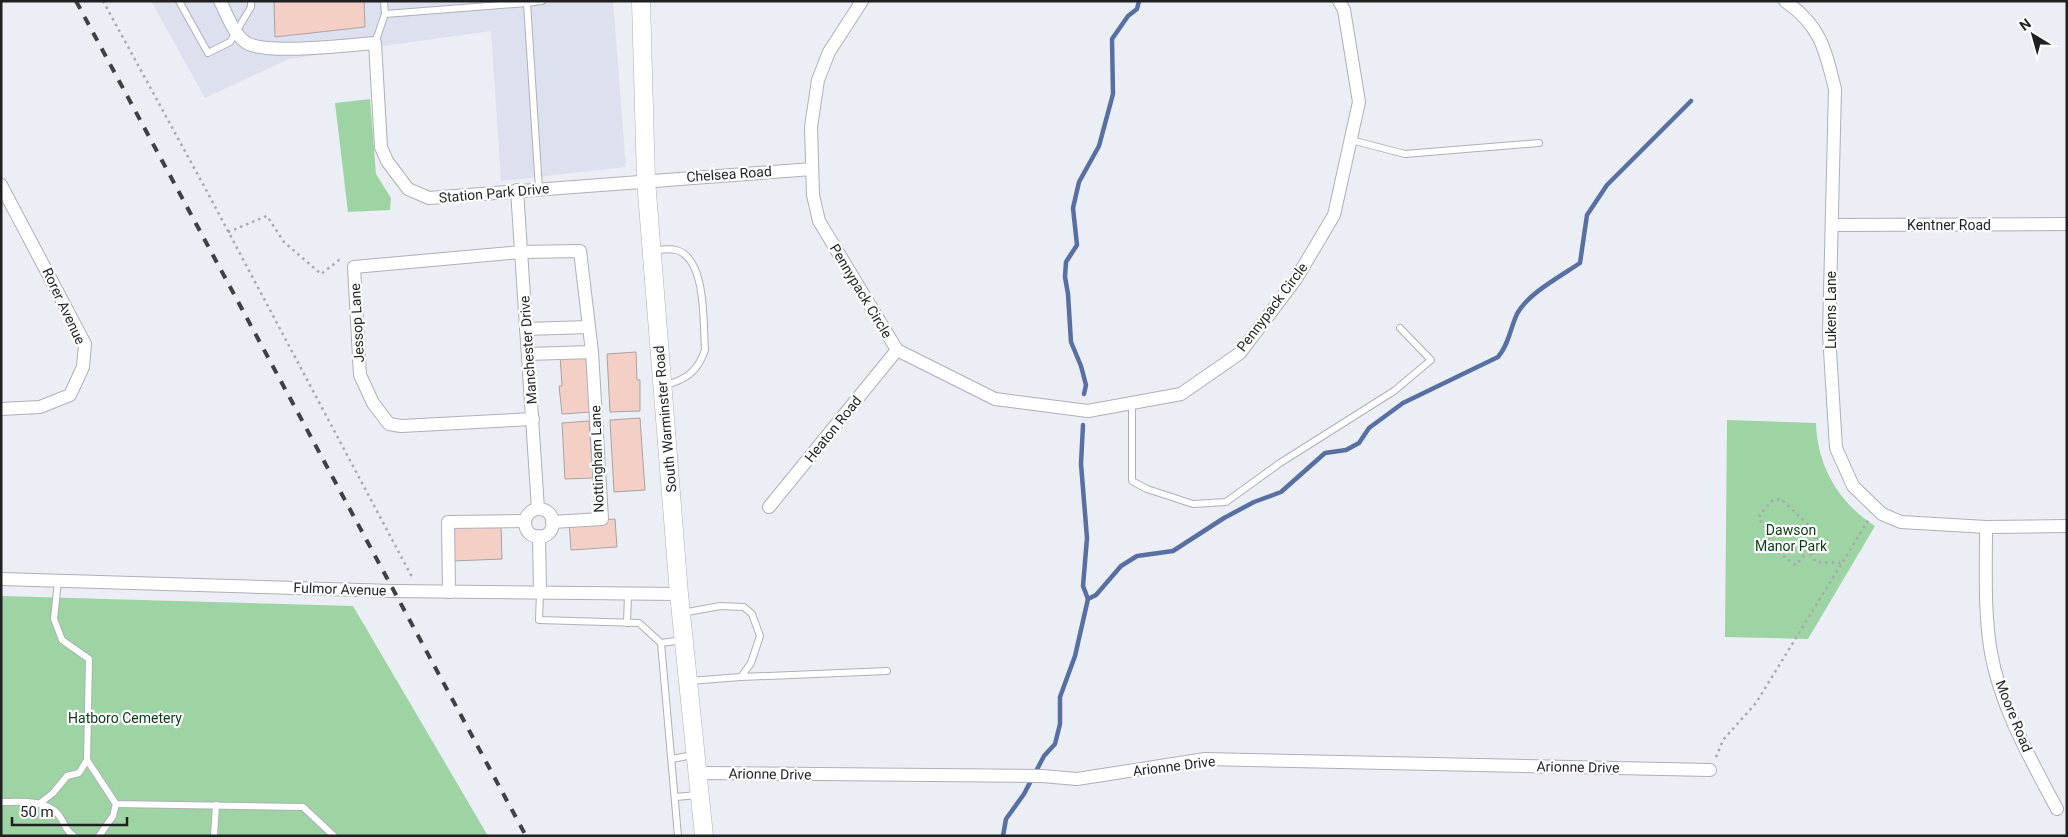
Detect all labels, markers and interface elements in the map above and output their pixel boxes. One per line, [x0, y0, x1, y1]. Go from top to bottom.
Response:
north arrow [2008, 10, 2058, 60]
text: N [2016, 15, 2034, 34]
street label: Chelsea Road [686, 163, 772, 185]
street label: Station Park Drive [438, 180, 550, 206]
street label: Kentner Road [1907, 217, 1991, 233]
street label: Pennypack Circle [827, 241, 895, 341]
street label: Pennypack Circle [1233, 259, 1311, 355]
street label: Rorer Avenue [39, 265, 89, 347]
street label: Lukens Lane [1823, 271, 1839, 349]
street label: Jessop Lane [347, 283, 367, 363]
street label: Manchester Drive [516, 295, 540, 405]
street label: South Warminster Road [651, 345, 679, 493]
street label: Heaton Road [801, 393, 865, 465]
street label: Nottingham Lane [587, 405, 607, 513]
park label: Dawson Manor Park [1755, 522, 1828, 554]
street label: Fulmor Avenue [293, 579, 387, 599]
street label: Moore Road [1992, 678, 2036, 754]
park label: Hatboro Cemetery [68, 710, 182, 726]
street label: Arionne Drive [1132, 753, 1216, 779]
street label: Arionne Drive [1536, 758, 1620, 776]
street label: Arionne Drive [728, 765, 812, 783]
scale bar [12, 794, 128, 826]
text: 50 m [20, 803, 54, 821]

